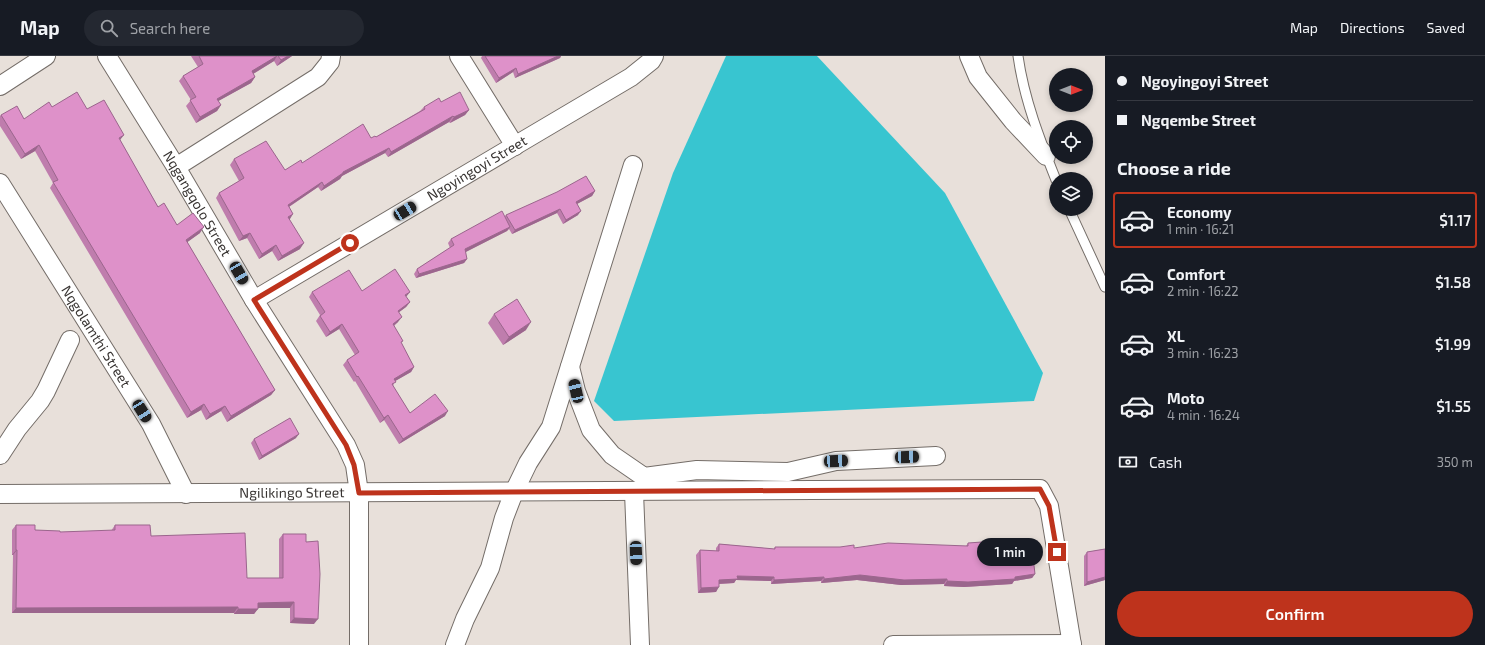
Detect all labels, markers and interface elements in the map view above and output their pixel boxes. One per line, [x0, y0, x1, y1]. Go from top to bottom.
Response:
search box [84, 10, 364, 46]
text: Map [20, 16, 60, 39]
icon: search [98, 17, 120, 39]
text: Search here [130, 19, 210, 37]
text: Map [1290, 19, 1318, 36]
text: Directions [1340, 19, 1405, 36]
text: Saved [1427, 19, 1465, 36]
north arrow [1049, 68, 1093, 112]
map controls [1049, 68, 1093, 216]
text: Ngoyingoyi Street [1141, 72, 1268, 90]
text: Ngqembe Street [1141, 111, 1256, 129]
button: locate [1049, 120, 1093, 164]
street label: Ngoyingoyi Street [424, 132, 530, 204]
street label: Nqgangqolo Street [160, 147, 235, 259]
text: Choose a ride [1117, 157, 1231, 179]
button: layers [1049, 172, 1093, 216]
car [392, 200, 418, 222]
icon: car [1119, 202, 1155, 238]
text: Economy [1167, 203, 1232, 221]
text: $1.17 [1439, 211, 1471, 229]
text: 1 min · 16:21 [1167, 221, 1234, 237]
route start [341, 234, 359, 252]
car [228, 260, 250, 286]
icon: car [1119, 264, 1155, 300]
text: Comfort [1167, 265, 1225, 283]
text: $1.58 [1435, 273, 1471, 291]
street label: Nqgolamthi Street [58, 282, 135, 390]
text: 2 min · 16:22 [1167, 283, 1239, 299]
icon: car [1119, 326, 1155, 362]
text: XL [1167, 327, 1185, 345]
text: $1.99 [1435, 335, 1471, 353]
text: 3 min · 16:23 [1167, 345, 1238, 361]
car [567, 378, 585, 404]
icon: car [1119, 388, 1155, 424]
text: Moto [1167, 389, 1205, 407]
text: $1.55 [1436, 397, 1471, 415]
car [131, 398, 153, 424]
text: 4 min · 16:24 [1167, 407, 1240, 423]
car [895, 451, 919, 463]
icon: cash [1117, 451, 1139, 473]
text: Cash [1149, 453, 1182, 471]
car [824, 454, 848, 468]
text: 350 m [1437, 454, 1473, 470]
street label: Ngilikingo Street [239, 483, 345, 501]
callout: 1 min [977, 538, 1043, 566]
car [630, 541, 642, 565]
route end [1048, 543, 1066, 561]
text: 1 min [995, 544, 1025, 560]
button: Confirm [1117, 591, 1473, 637]

